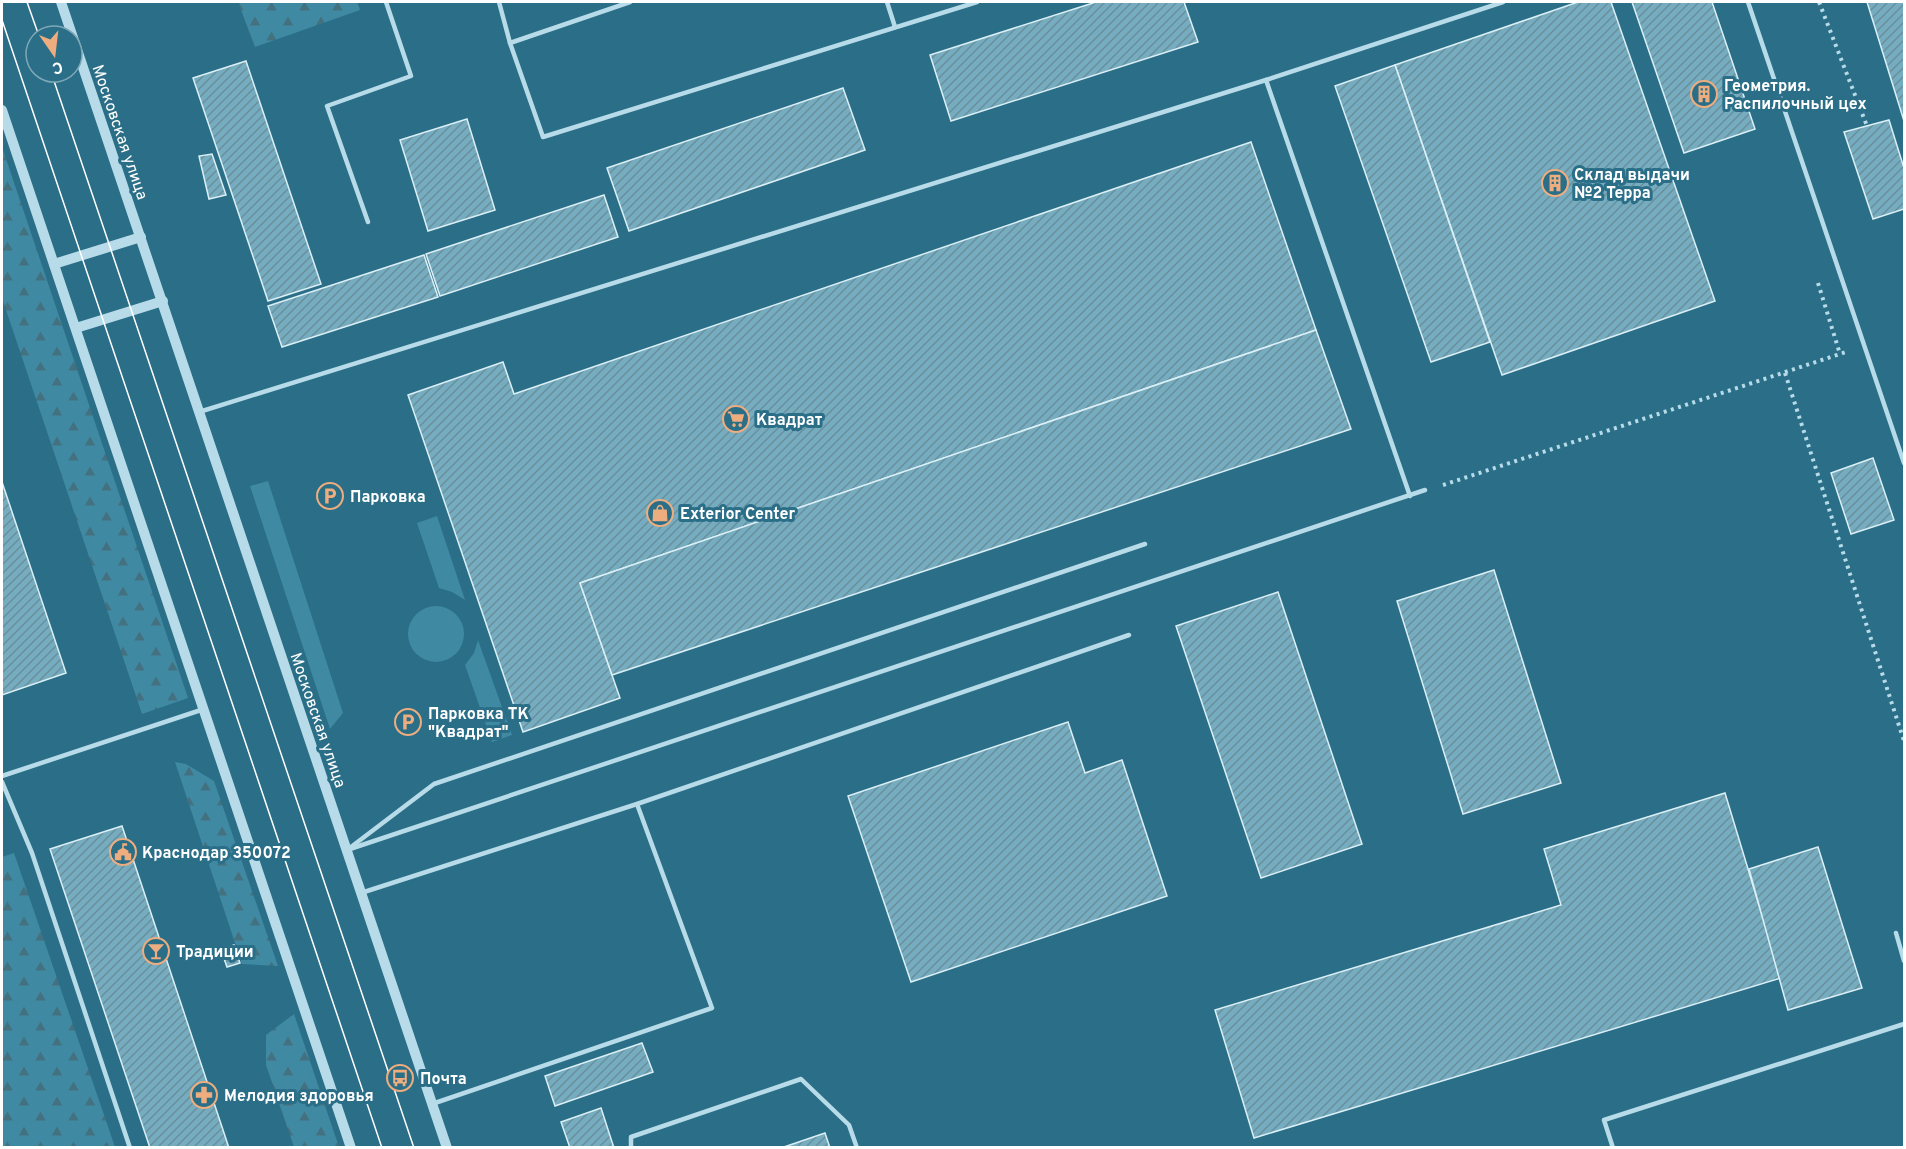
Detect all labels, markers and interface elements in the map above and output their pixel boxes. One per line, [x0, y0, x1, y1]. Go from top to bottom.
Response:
north arrow [24, 24, 84, 84]
text: С [50, 56, 65, 78]
street label: Московская улица [87, 63, 152, 203]
place label: Геометрия. Распилочный цех [1724, 77, 1867, 115]
building icon: Геометрия. Распилочный цех [1689, 79, 1719, 109]
place label: Склад выдачи №2 Терра [1574, 166, 1690, 204]
building icon: Склад выдачи №2 Терра [1540, 168, 1570, 198]
supermarket icon: Квадрат [721, 404, 751, 434]
place label: Квадрат [756, 411, 823, 431]
parking icon: Парковка [315, 481, 345, 511]
place label: Парковка [350, 488, 426, 508]
shop icon: Exterior Center [645, 498, 675, 528]
place label: Exterior Center [680, 505, 795, 525]
street label: Московская улица [285, 651, 350, 791]
place label: Парковка ТК "Квадрат" [428, 705, 529, 743]
parking icon: Парковка ТК "Квадрат" [393, 707, 423, 737]
public building icon: Краснодар 350072 [108, 837, 138, 867]
place label: Краснодар 350072 [142, 844, 291, 864]
bar icon: Традиции [141, 936, 171, 966]
place label: Традиции [176, 943, 254, 963]
bus stop icon: Почта [385, 1063, 415, 1093]
place label: Почта [420, 1070, 467, 1090]
pharmacy icon: Мелодия здоровья [189, 1080, 219, 1110]
place label: Мелодия здоровья [224, 1087, 374, 1107]

